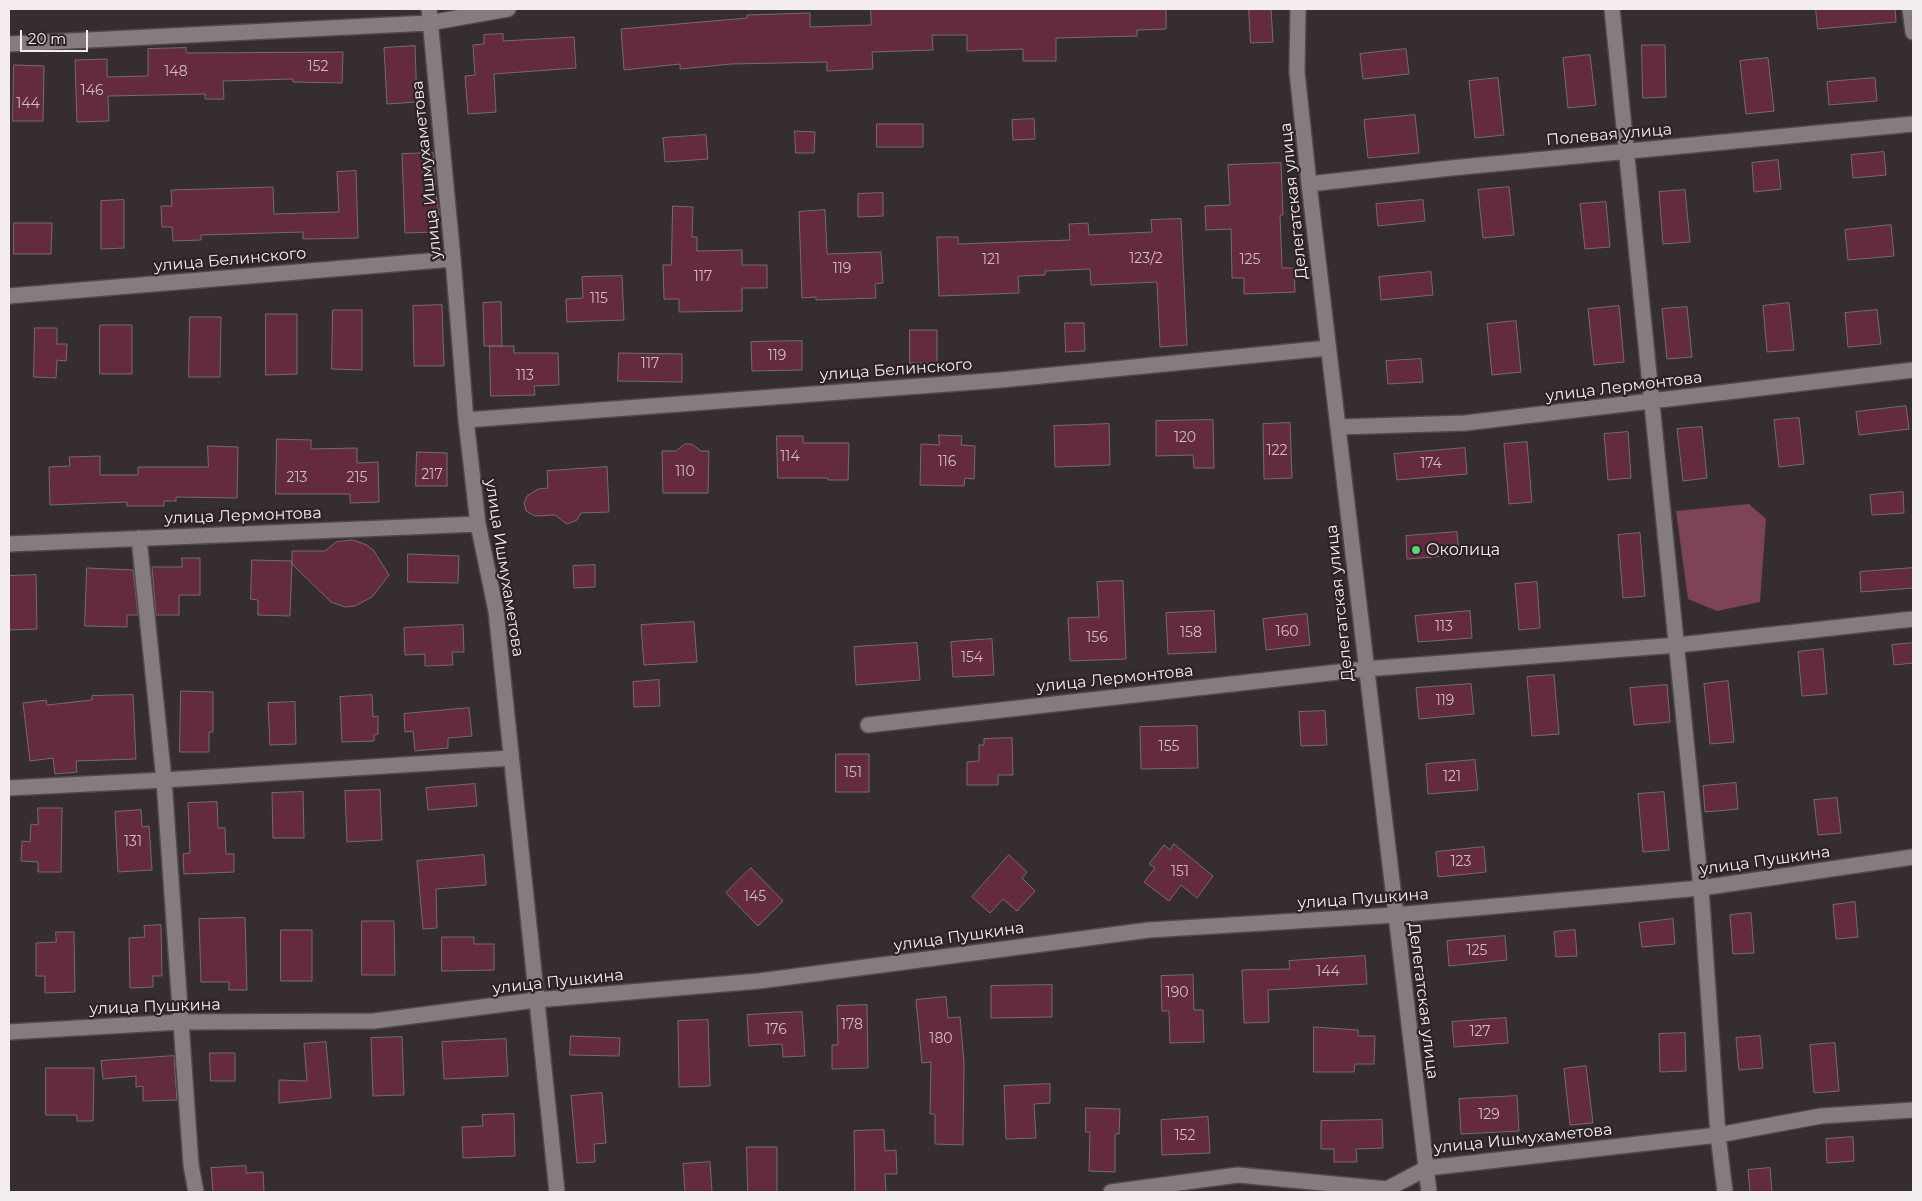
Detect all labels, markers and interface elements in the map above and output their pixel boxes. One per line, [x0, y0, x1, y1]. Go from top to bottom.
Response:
scale bar [22, 20, 90, 52]
text: 20 m [28, 29, 66, 48]
house number: 152 [308, 59, 328, 75]
house number: 148 [164, 64, 188, 80]
street label: улица Ишмухаметова [408, 80, 446, 260]
house number: 146 [81, 83, 103, 99]
house number: 144 [16, 96, 40, 112]
street label: Полевая улица [1545, 120, 1673, 150]
street label: Делегатская улица [1276, 122, 1312, 280]
street label: улица Белинского [153, 244, 307, 276]
house number: 123/2 [1129, 251, 1163, 267]
house number: 121 [982, 252, 1000, 268]
house number: 125 [1240, 252, 1260, 268]
house number: 119 [833, 261, 851, 277]
house number: 117 [694, 269, 712, 285]
house number: 115 [590, 291, 608, 307]
house number: 119 [768, 348, 786, 364]
street label: улица Белинского [819, 355, 973, 385]
house number: 117 [641, 356, 659, 372]
house number: 113 [516, 368, 534, 384]
street label: улица Лермонтова [1545, 368, 1703, 406]
house number: 120 [1174, 430, 1196, 446]
house number: 122 [1267, 443, 1287, 459]
house number: 114 [780, 449, 800, 465]
house number: 116 [938, 454, 956, 470]
house number: 174 [1420, 456, 1442, 472]
house number: 110 [675, 464, 695, 480]
house number: 217 [421, 467, 443, 483]
house number: 213 [287, 470, 307, 486]
house number: 215 [347, 470, 367, 486]
street label: улица Ишмухаметова [480, 478, 528, 658]
street label: улица Лермонтова [164, 504, 322, 528]
street label: Делегатская улица [1322, 524, 1358, 682]
place label: Околица [1426, 540, 1500, 560]
marker: Околица [1410, 544, 1422, 556]
house number: 113 [1435, 619, 1453, 635]
house number: 160 [1276, 624, 1298, 640]
house number: 158 [1180, 625, 1202, 641]
house number: 156 [1086, 630, 1108, 646]
house number: 154 [961, 650, 983, 666]
street label: улица Лермонтова [1036, 661, 1194, 697]
house number: 119 [1436, 693, 1454, 709]
house number: 155 [1159, 739, 1179, 755]
house number: 151 [844, 765, 862, 781]
house number: 121 [1443, 769, 1461, 785]
house number: 131 [124, 834, 142, 850]
street label: улица Пушкина [1699, 842, 1831, 880]
house number: 123 [1451, 854, 1471, 870]
house number: 151 [1171, 864, 1189, 880]
street label: улица Пушкина [1297, 885, 1429, 913]
house number: 145 [744, 889, 766, 905]
street label: улица Пушкина [893, 918, 1025, 956]
street label: Делегатская улица [1404, 922, 1442, 1080]
house number: 125 [1467, 943, 1487, 959]
house number: 144 [1316, 964, 1340, 980]
street label: улица Пушкина [492, 966, 624, 998]
house number: 190 [1166, 985, 1188, 1001]
street label: улица Пушкина [89, 995, 221, 1019]
house number: 178 [841, 1017, 863, 1033]
house number: 176 [765, 1022, 787, 1038]
house number: 127 [1469, 1024, 1491, 1040]
house number: 180 [929, 1031, 953, 1047]
house number: 129 [1478, 1107, 1500, 1123]
street label: улица Ишмухаметова [1433, 1120, 1613, 1158]
house number: 152 [1175, 1128, 1195, 1144]

